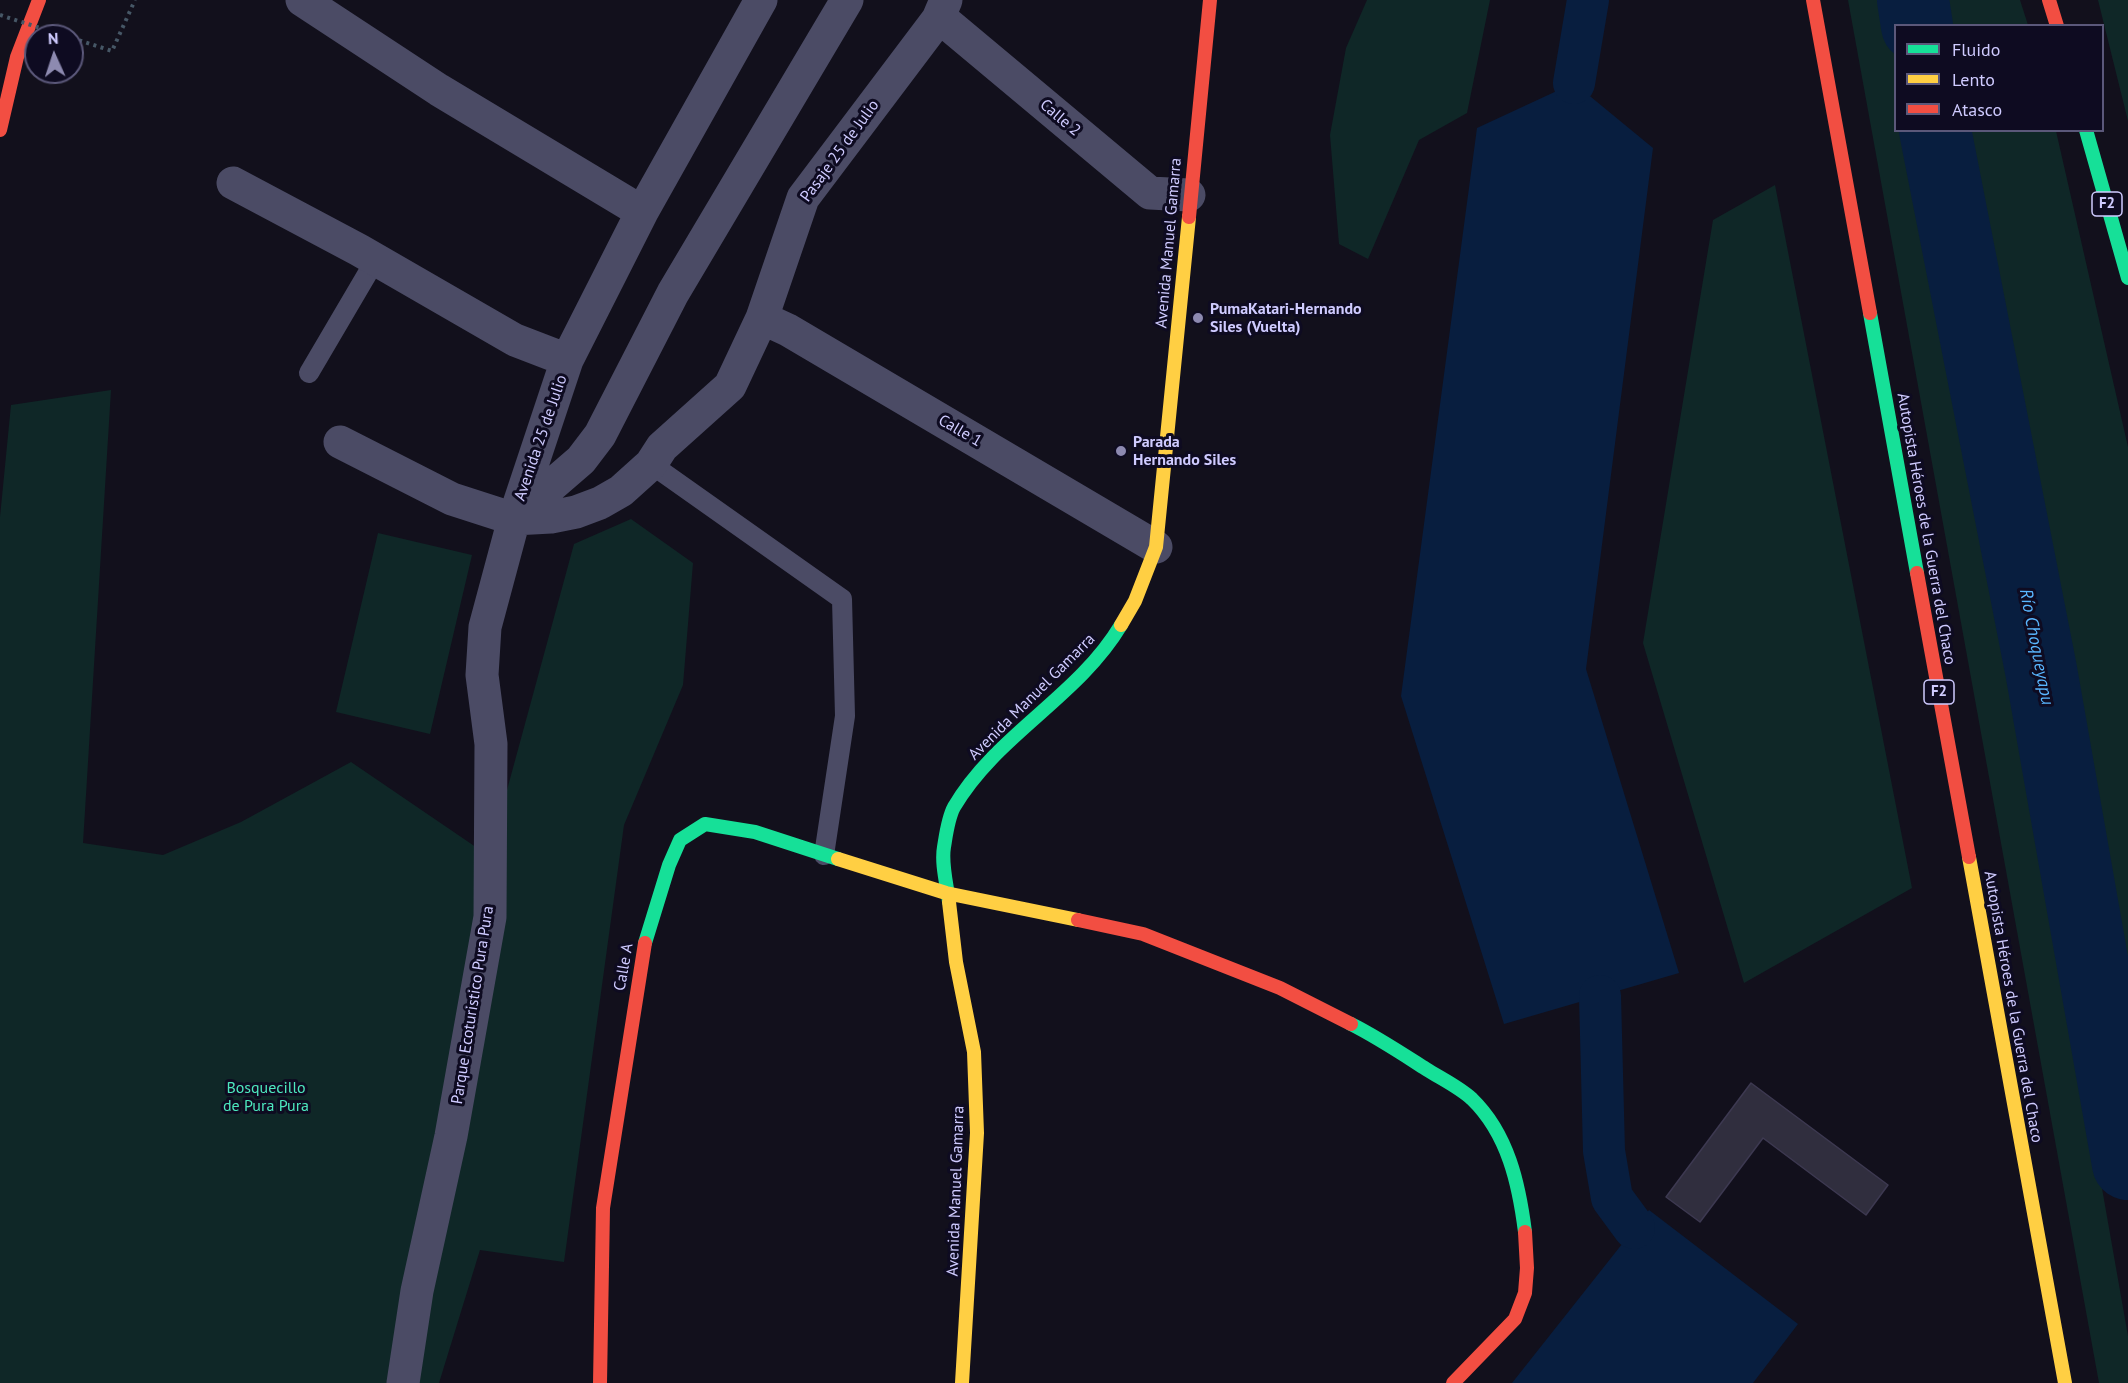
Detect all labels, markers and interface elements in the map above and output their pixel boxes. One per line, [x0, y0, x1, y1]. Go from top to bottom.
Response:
north arrow [24, 24, 84, 84]
legend [1894, 24, 2104, 132]
text: N [47, 28, 59, 48]
text: Fluido [1952, 38, 2000, 61]
text: Lento [1952, 68, 1995, 91]
street label: Calle 2 [1036, 95, 1084, 141]
street label: Pasaje 25 de Julio [797, 96, 883, 206]
text: Atasco [1952, 98, 2002, 121]
street label: Avenida Manuel Gamarra [1152, 157, 1186, 329]
road number: F2 [2092, 192, 2122, 216]
place label: PumaKatari-Hernando Siles (Vuelta) [1210, 299, 1362, 337]
marker: PumaKatari-Hernando Siles (Vuelta) [1191, 311, 1205, 325]
street label: Avenida 25 de Julio [510, 373, 572, 503]
street label: Autopista Héroes de la Guerra del Chaco [1893, 392, 1959, 666]
street label: Calle 1 [935, 411, 985, 451]
place label: Parada Hernando Siles [1133, 432, 1236, 470]
marker: Parada Hernando Siles [1114, 444, 1128, 458]
water label: Río Choqueyapu [2014, 587, 2058, 707]
street label: Avenida Manuel Gamarra [965, 630, 1099, 764]
road number: F2 [1924, 680, 1954, 704]
street label: Autopista Héroes de la Guerra del Chaco [1980, 870, 2046, 1144]
street label: Parque Ecoturistico Pura Pura [448, 905, 498, 1105]
street label: Calle A [610, 942, 638, 992]
park label: Bosquecillo de Pura Pura [223, 1078, 309, 1116]
street label: Avenida Manuel Gamarra [943, 1105, 969, 1277]

